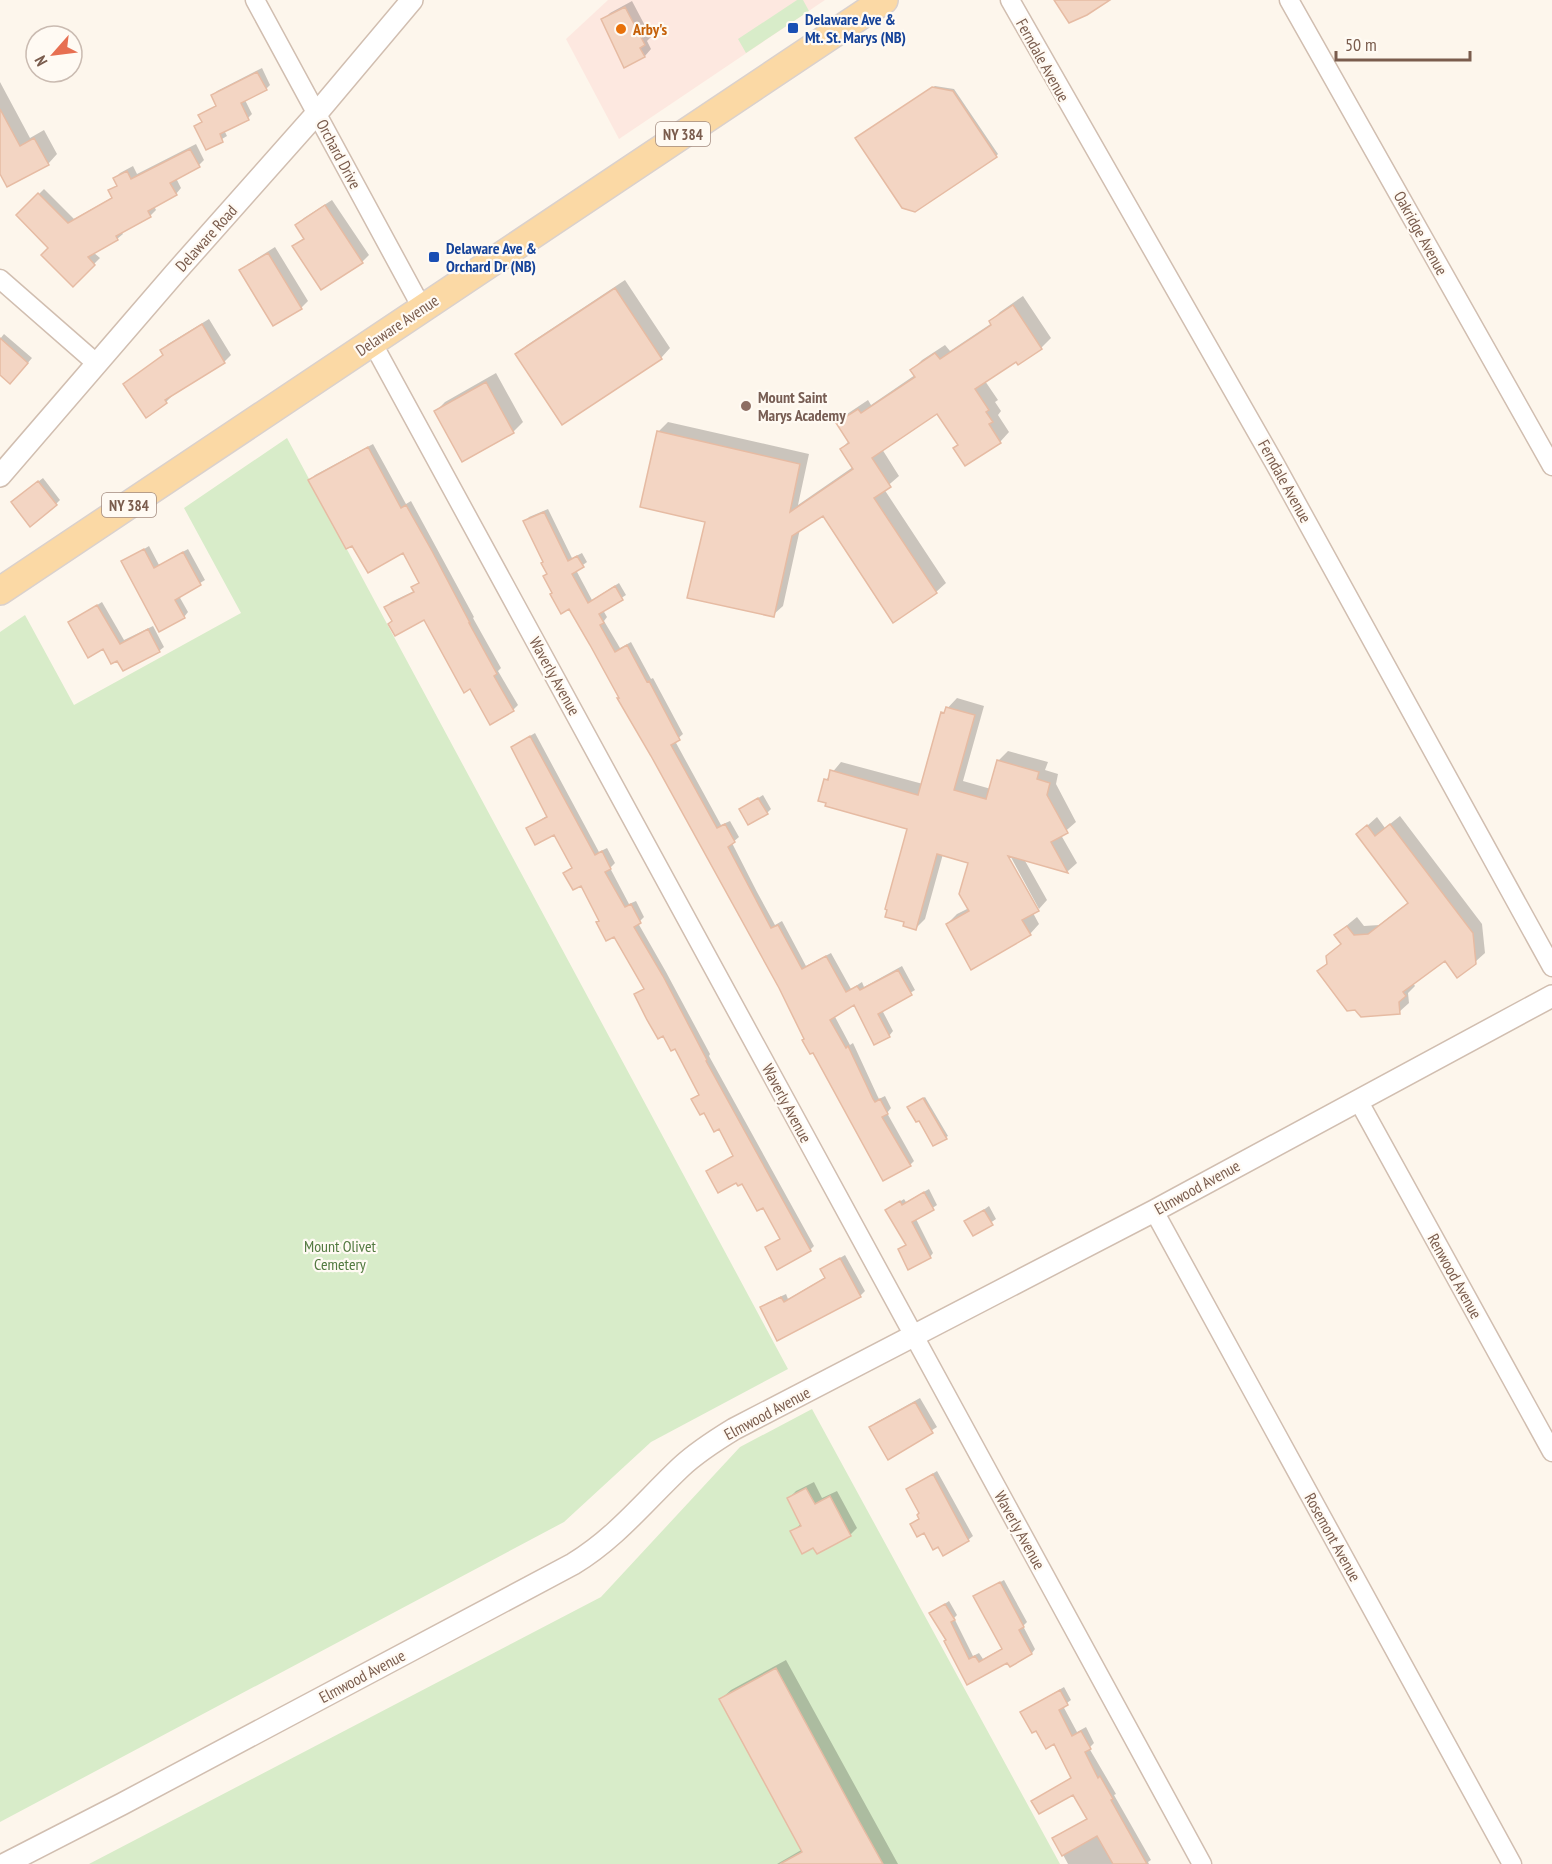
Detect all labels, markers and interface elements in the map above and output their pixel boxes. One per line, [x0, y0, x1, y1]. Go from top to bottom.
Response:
place label: Delaware Ave & Mt. St. Marys (NB) [805, 9, 906, 47]
street label: Ferndale Avenue [1012, 15, 1074, 105]
place label: Arby's [632, 19, 668, 39]
marker: Delaware Ave & Mt. St. Marys (NB) [786, 21, 800, 35]
marker: Arby's [614, 22, 628, 36]
north arrow [24, 24, 84, 84]
scale bar [1336, 24, 1470, 62]
text: 50 m [1345, 33, 1377, 56]
text: N [30, 53, 52, 70]
street label: Orchard Drive [312, 116, 366, 192]
road number: NY 384 [656, 122, 710, 146]
street label: Oakridge Avenue [1390, 187, 1452, 279]
street label: Delaware Road [171, 201, 241, 275]
place label: Delaware Ave & Orchard Dr (NB) [446, 238, 537, 276]
marker: Delaware Ave & Orchard Dr (NB) [427, 250, 441, 264]
street label: Delaware Avenue [352, 290, 442, 360]
place label: Mount Saint Marys Academy [758, 387, 846, 425]
marker: Mount Saint Marys Academy [739, 399, 753, 413]
street label: Ferndale Avenue [1254, 436, 1316, 526]
road number: NY 384 [102, 493, 156, 517]
street label: Waverly Avenue [525, 633, 585, 719]
street label: Waverly Avenue [758, 1060, 816, 1146]
street label: Elmwood Avenue [1151, 1155, 1243, 1219]
street label: Renwood Avenue [1423, 1230, 1487, 1322]
park label: Mount Olivet Cemetery [304, 1236, 377, 1274]
street label: Elmwood Avenue [721, 1382, 813, 1444]
street label: Waverly Avenue [990, 1487, 1050, 1573]
street label: Rosemont Avenue [1300, 1489, 1366, 1585]
street label: Elmwood Avenue [316, 1645, 408, 1707]

